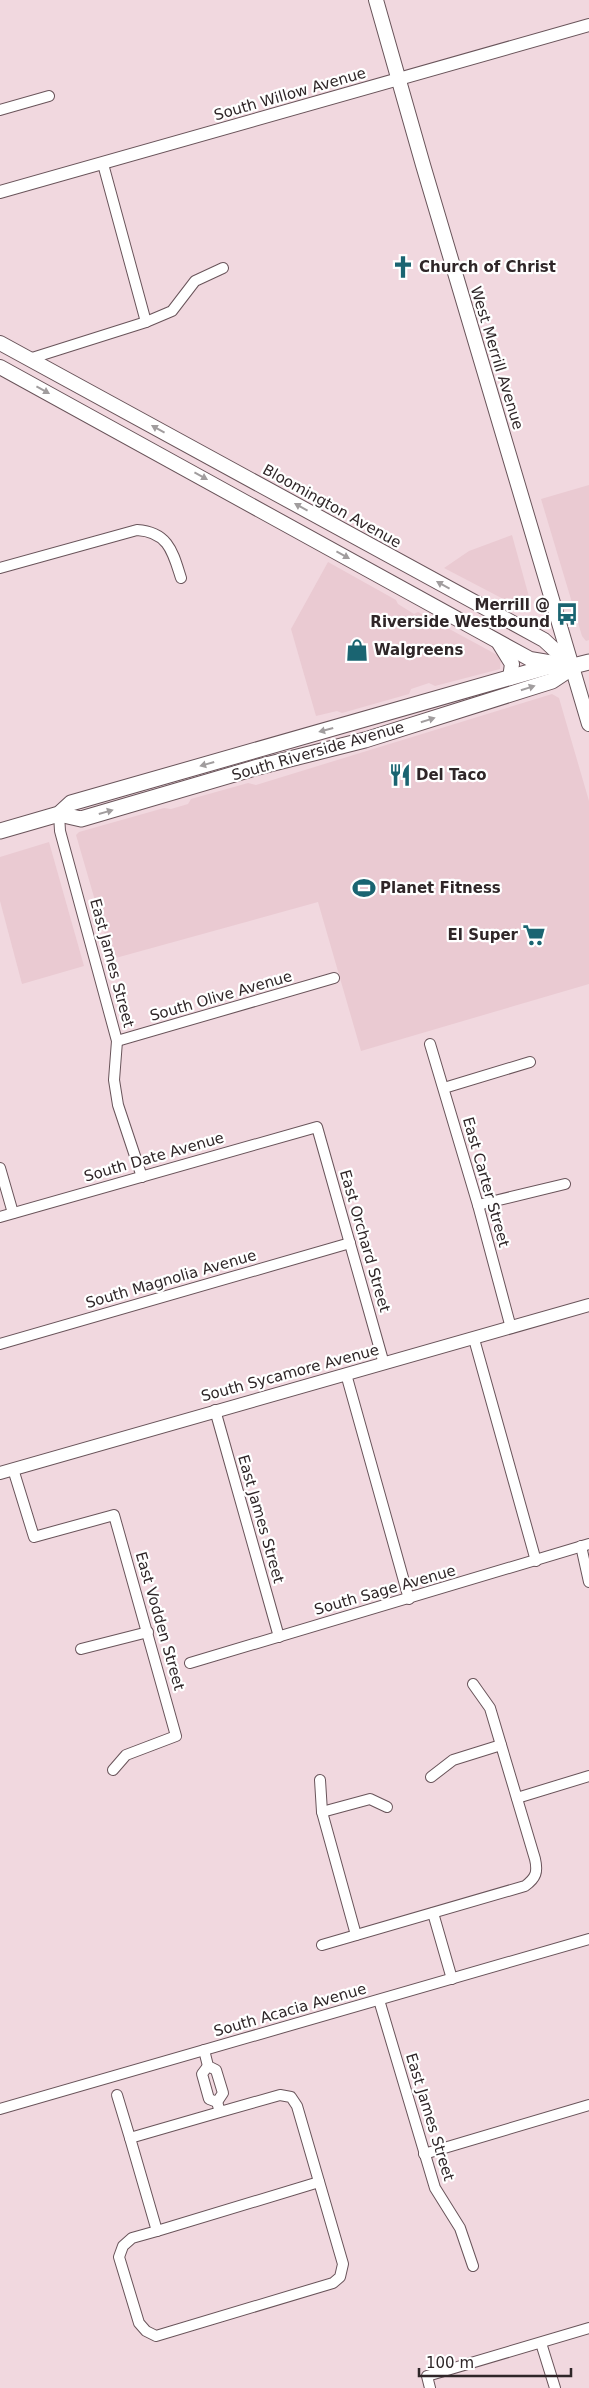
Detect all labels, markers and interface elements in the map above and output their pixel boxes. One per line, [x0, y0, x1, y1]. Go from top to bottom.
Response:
street label: South Willow Avenue [212, 64, 368, 124]
church icon: Church of Christ [390, 254, 416, 280]
place label: Church of Christ [419, 258, 556, 276]
street label: West Merrill Avenue [467, 284, 527, 432]
one-way arrow [36, 386, 50, 394]
one-way arrow [152, 425, 165, 434]
street label: Bloomington Avenue [260, 460, 404, 552]
one-way arrow [194, 472, 207, 481]
one-way arrow [293, 503, 308, 511]
one-way arrow [336, 551, 349, 560]
one-way arrow [436, 581, 451, 589]
place label: Merrill @ Riverside Westbound [370, 596, 550, 631]
bus stop icon: Merrill @ Riverside Westbound [554, 601, 580, 627]
shop icon: Walgreens [344, 637, 370, 663]
place label: Walgreens [374, 641, 463, 659]
one-way arrow [521, 684, 536, 692]
one-way arrow [420, 715, 435, 723]
street label: South Riverside Avenue [230, 718, 406, 784]
one-way arrow [318, 727, 333, 735]
one-way arrow [199, 760, 214, 768]
restaurant icon: Del Taco [387, 762, 413, 788]
place label: Del Taco [416, 766, 487, 784]
one-way arrow [99, 808, 114, 816]
sports icon: Planet Fitness [351, 875, 377, 901]
place label: Planet Fitness [380, 879, 501, 897]
street label: East James Street [86, 897, 138, 1030]
supermarket icon: El Super [521, 922, 547, 948]
place label: El Super [448, 926, 519, 944]
street label: South Olive Avenue [148, 967, 294, 1025]
street label: East Carter Street [459, 1115, 513, 1249]
street label: South Date Avenue [82, 1128, 226, 1186]
street label: East Orchard Street [336, 1168, 394, 1314]
street label: South Magnolia Avenue [84, 1246, 258, 1312]
street label: South Sycamore Avenue [199, 1341, 381, 1405]
street label: East James Street [234, 1453, 288, 1585]
street label: East Vodden Street [132, 1550, 188, 1693]
street label: South Sage Avenue [312, 1561, 458, 1619]
street label: South Acacia Avenue [212, 1980, 368, 2040]
street label: East James Street [402, 2051, 458, 2183]
scale bar [419, 2346, 572, 2378]
text: 100 m [426, 2354, 474, 2372]

